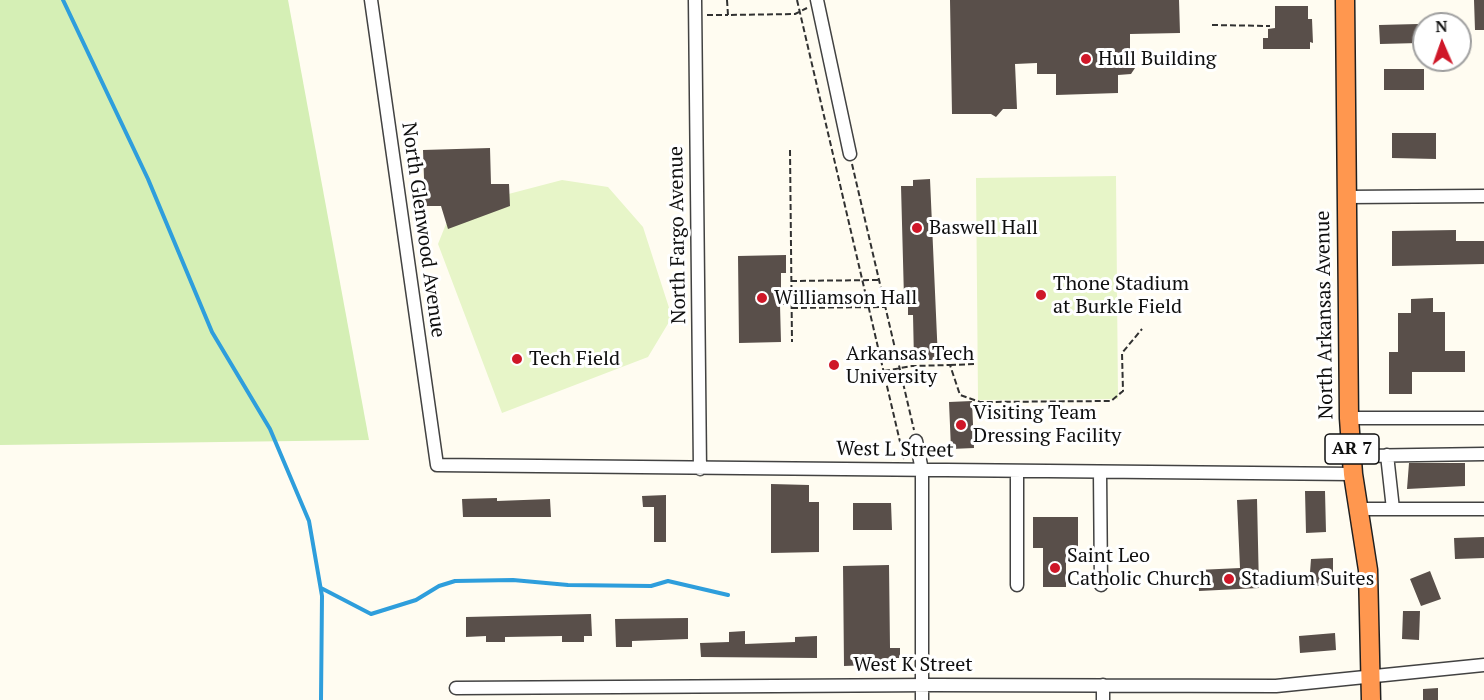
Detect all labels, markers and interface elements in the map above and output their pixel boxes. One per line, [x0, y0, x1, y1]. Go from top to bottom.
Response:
north arrow [1412, 12, 1472, 72]
text: N [1435, 15, 1448, 37]
place label: Hull Building [1098, 47, 1216, 71]
marker: Hull Building [1079, 52, 1093, 66]
street label: North Glenwood Avenue [396, 121, 450, 339]
street label: North Fargo Avenue [664, 146, 692, 324]
street label: North Arkansas Avenue [1311, 210, 1339, 420]
place label: Baswell Hall [929, 216, 1038, 240]
marker: Baswell Hall [910, 221, 924, 235]
place label: Thone Stadium at Burkle Field [1053, 272, 1189, 319]
place label: Williamson Hall [774, 286, 917, 310]
marker: Thone Stadium at Burkle Field [1034, 288, 1048, 302]
marker: Williamson Hall [755, 291, 769, 305]
place label: Arkansas Tech University [846, 342, 974, 389]
place label: Tech Field [529, 347, 620, 371]
marker: Tech Field [510, 352, 524, 366]
marker: Arkansas Tech University [827, 358, 841, 372]
place label: Visiting Team Dressing Facility [973, 401, 1121, 448]
marker: Visiting Team Dressing Facility [954, 418, 968, 432]
road number: AR 7 [1325, 434, 1379, 464]
street label: West L Street [836, 437, 954, 463]
place label: Saint Leo Catholic Church [1067, 544, 1211, 591]
marker: Saint Leo Catholic Church [1048, 561, 1062, 575]
place label: Stadium Suites [1241, 567, 1374, 591]
marker: Stadium Suites [1222, 572, 1236, 586]
street label: West K Street [853, 653, 973, 677]

